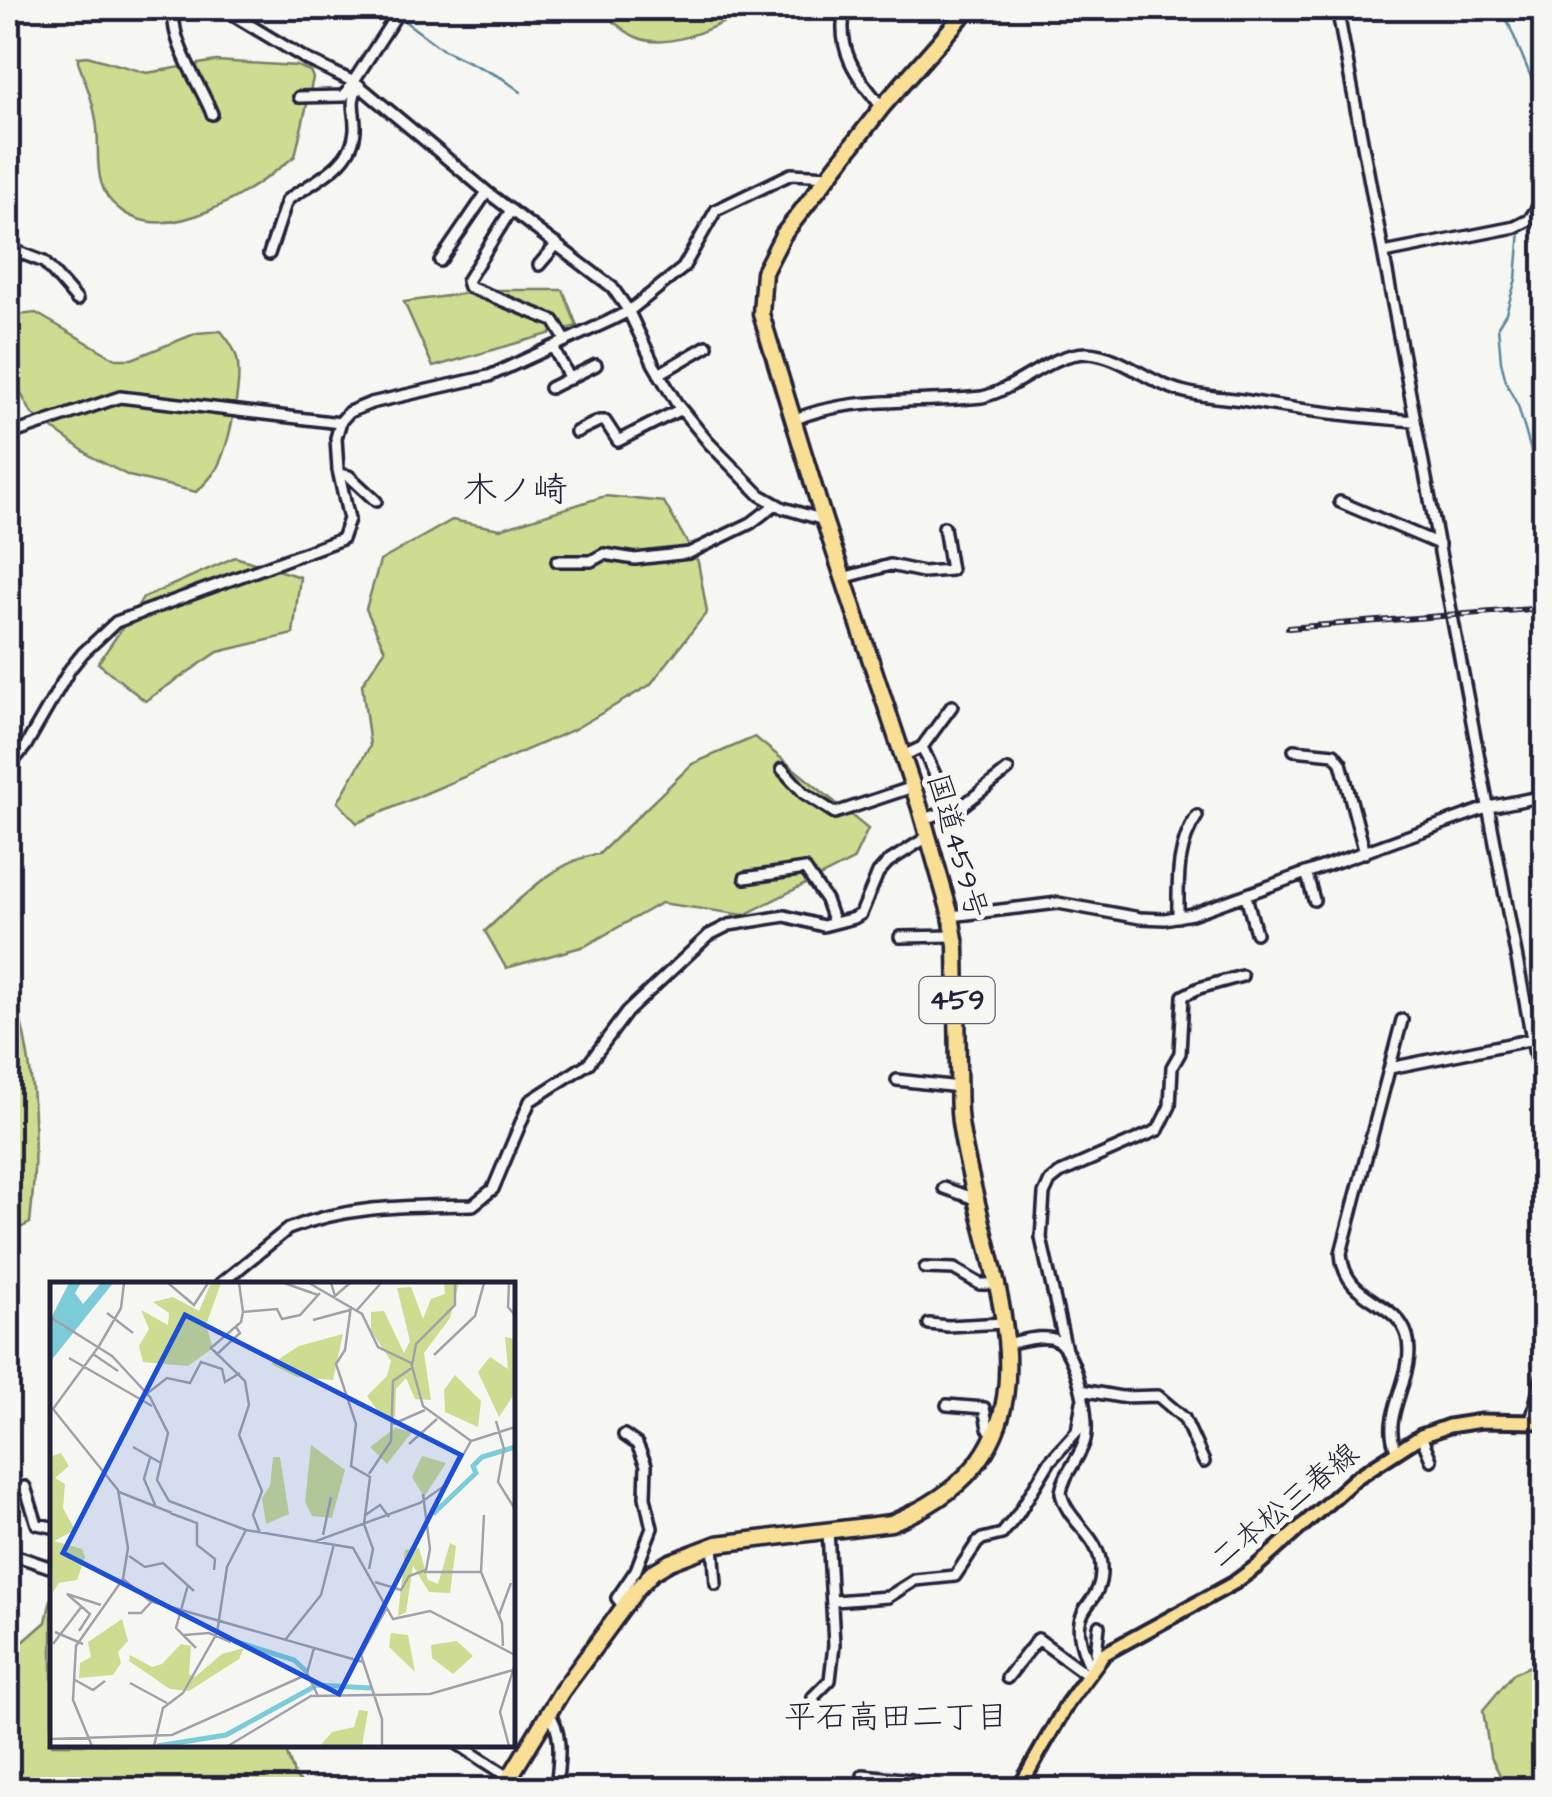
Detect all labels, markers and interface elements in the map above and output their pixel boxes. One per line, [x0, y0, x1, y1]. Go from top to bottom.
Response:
district label: 木ノ崎 [462, 466, 568, 515]
street label: 国道459号 [916, 769, 998, 923]
road number: 459 [920, 977, 994, 1023]
inset map [50, 1282, 515, 1747]
street label: 二本松三春線 [1202, 1433, 1368, 1579]
district label: 平石高田二丁目 [784, 1695, 1008, 1740]

